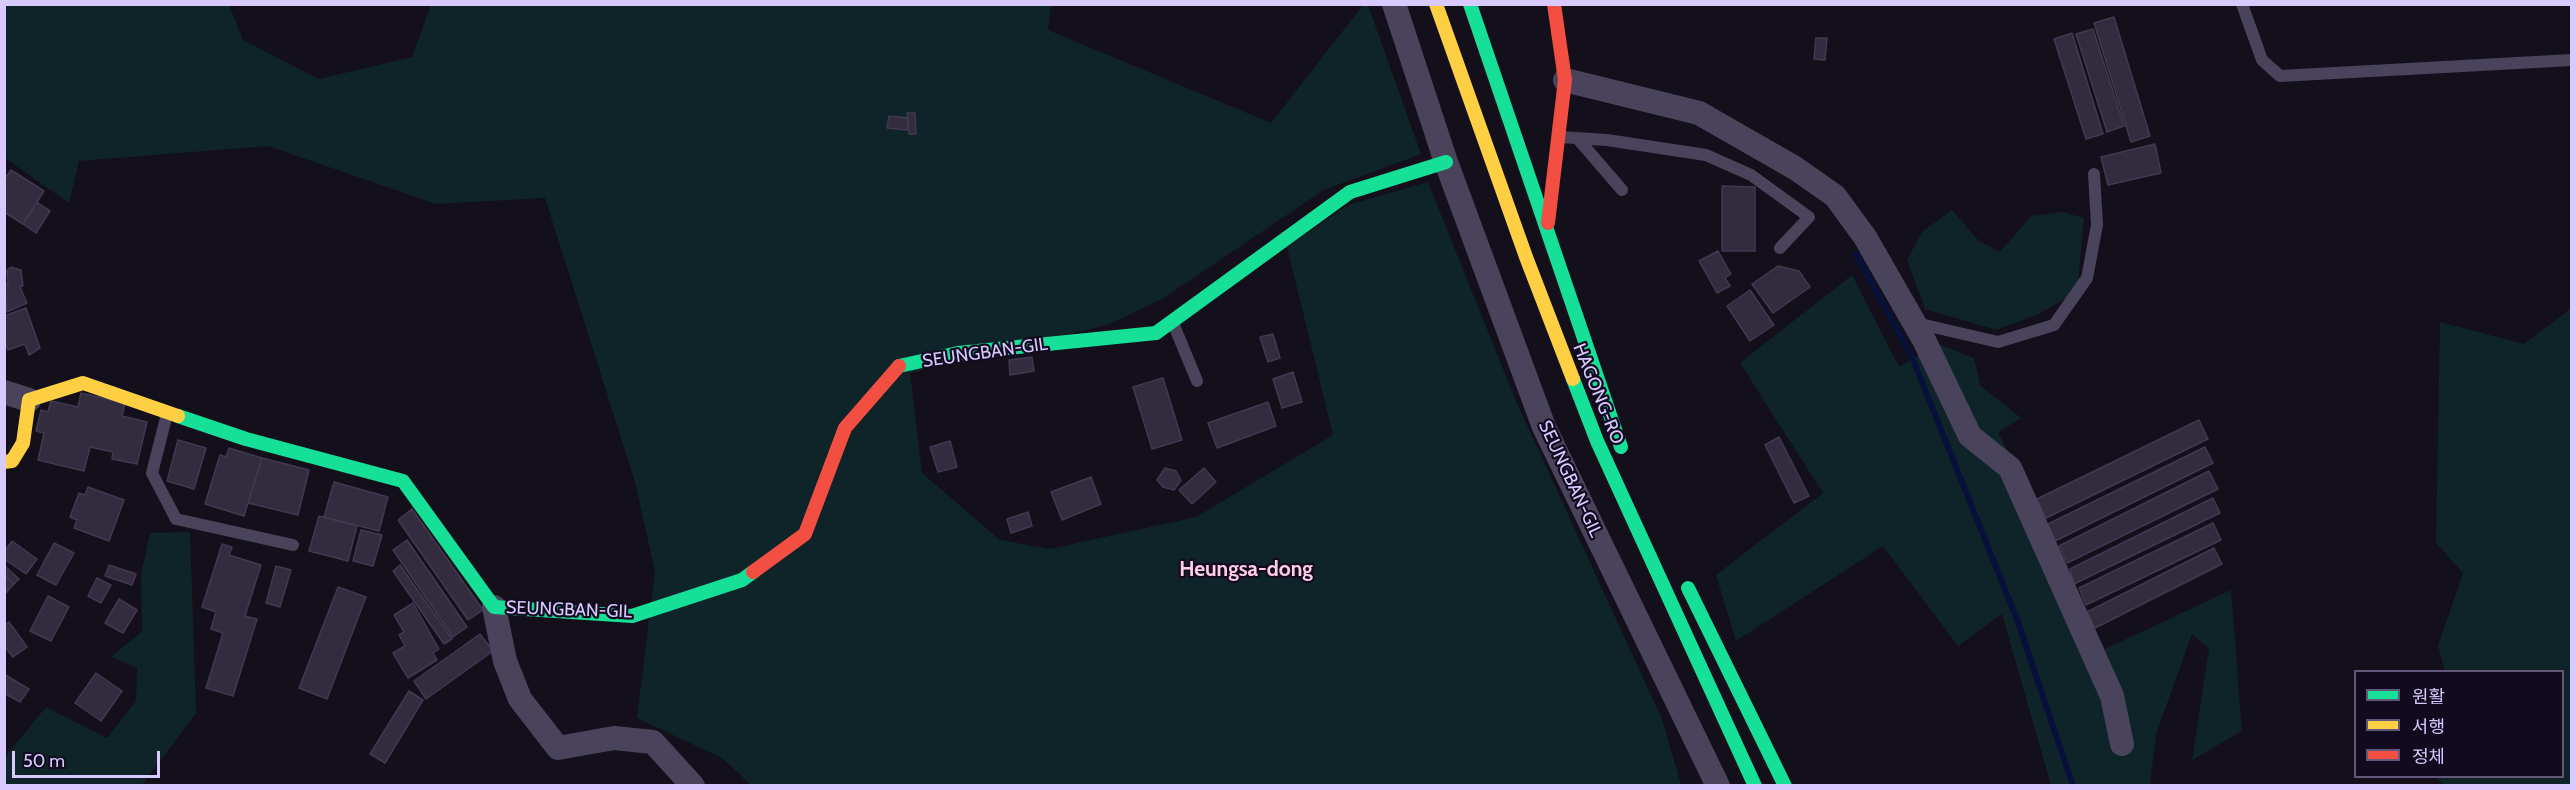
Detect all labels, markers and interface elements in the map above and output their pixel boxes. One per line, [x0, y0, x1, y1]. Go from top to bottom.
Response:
street label: SEUNGBAN-GIL [921, 334, 1049, 372]
street label: HAGONG-RO [1568, 341, 1628, 447]
street label: SEUNGBAN-GIL [1534, 417, 1606, 541]
district label: Heungsa-dong [1179, 557, 1313, 583]
street label: SEUNGBAN-GIL [506, 597, 632, 623]
legend [2354, 670, 2564, 778]
text: 원활 [2412, 686, 2445, 708]
text: 서행 [2412, 716, 2445, 738]
scale bar [15, 739, 164, 777]
text: 정체 [2412, 746, 2445, 768]
text: 50 m [23, 750, 65, 772]

